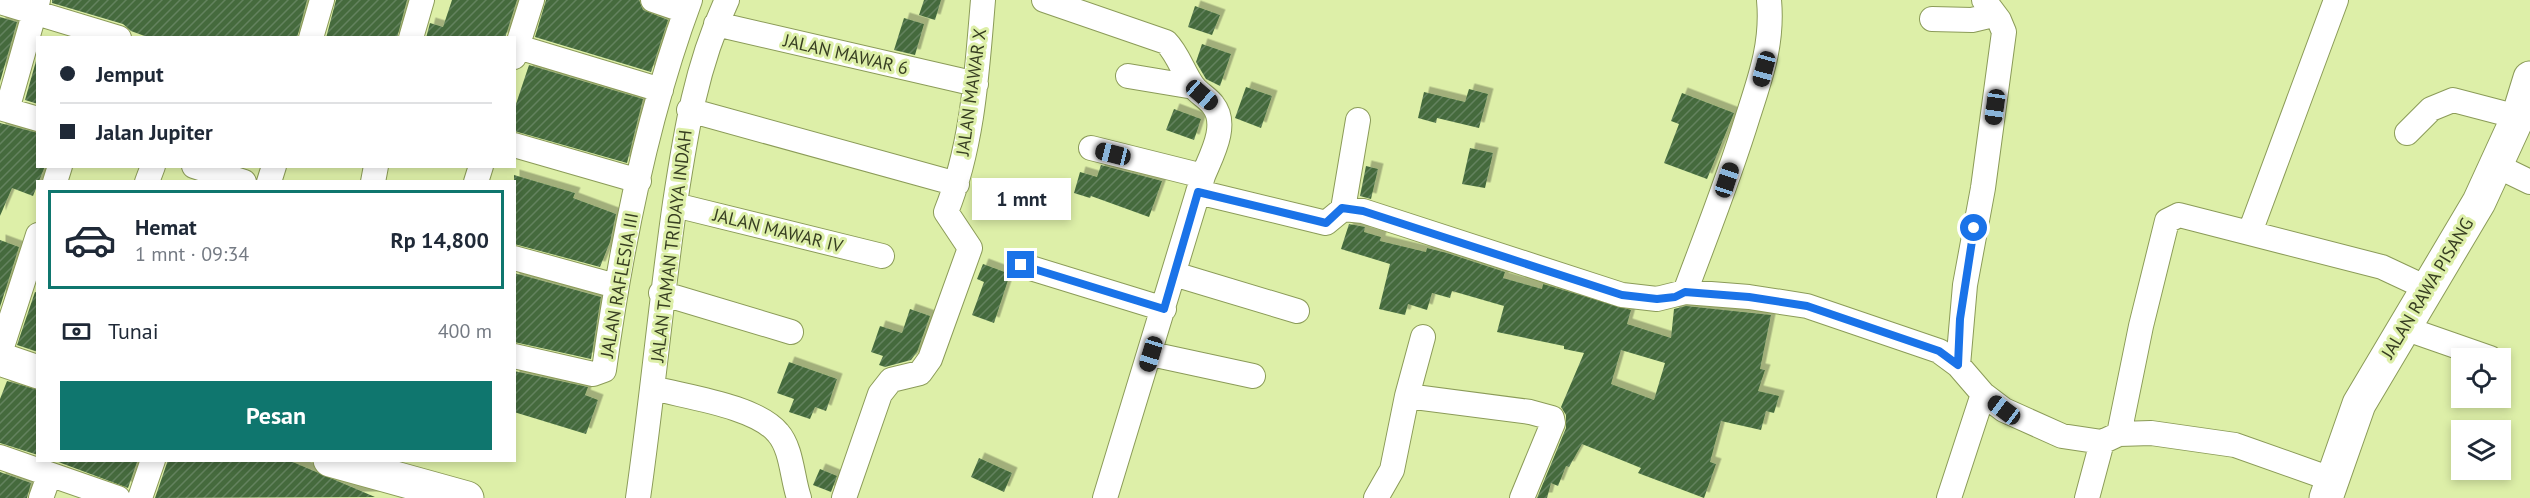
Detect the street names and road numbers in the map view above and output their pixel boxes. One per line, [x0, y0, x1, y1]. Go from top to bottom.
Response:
street label: JALAN MAWAR X [951, 27, 991, 158]
street label: JALAN MAWAR 6 [780, 28, 911, 80]
street label: JALAN TAMAN TRIDAYA INDAH [645, 129, 697, 364]
street label: JALAN MAWAR IV [710, 203, 846, 257]
street label: JALAN RAFLESIA III [595, 211, 643, 360]
street label: JALAN RAWA PISANG [2375, 213, 2478, 364]

